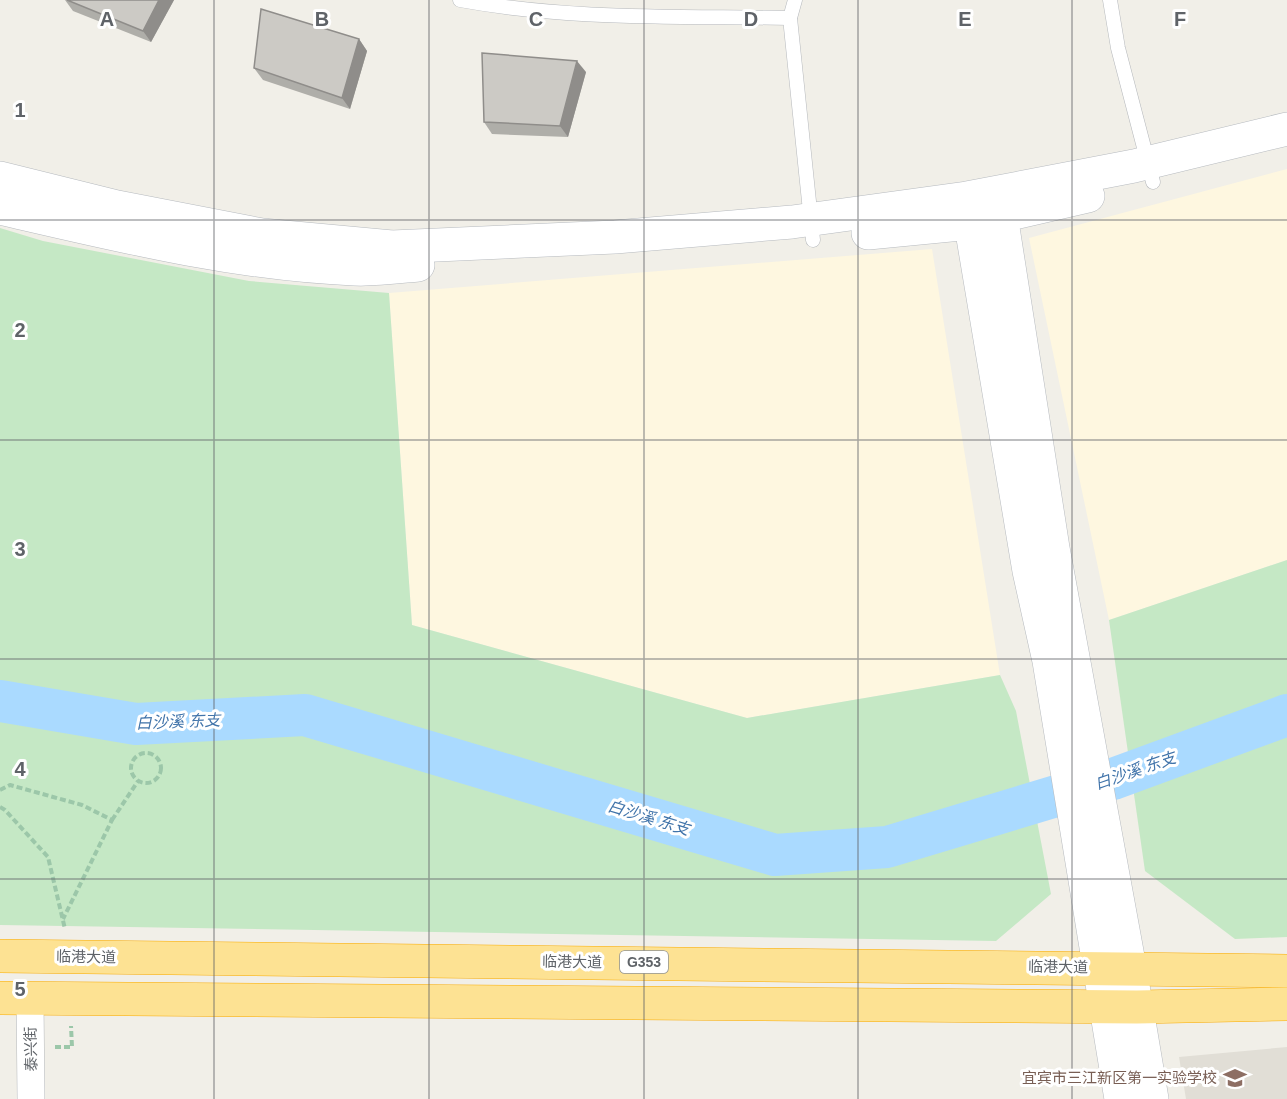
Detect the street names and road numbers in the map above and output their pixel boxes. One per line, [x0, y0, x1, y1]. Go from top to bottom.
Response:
street label: 临港大道 [56, 947, 116, 966]
road number: G353 [620, 951, 668, 973]
street label: 临港大道 [542, 952, 602, 971]
street label: 临港大道 [1028, 957, 1088, 976]
street label: 泰兴街 [22, 1026, 39, 1072]

